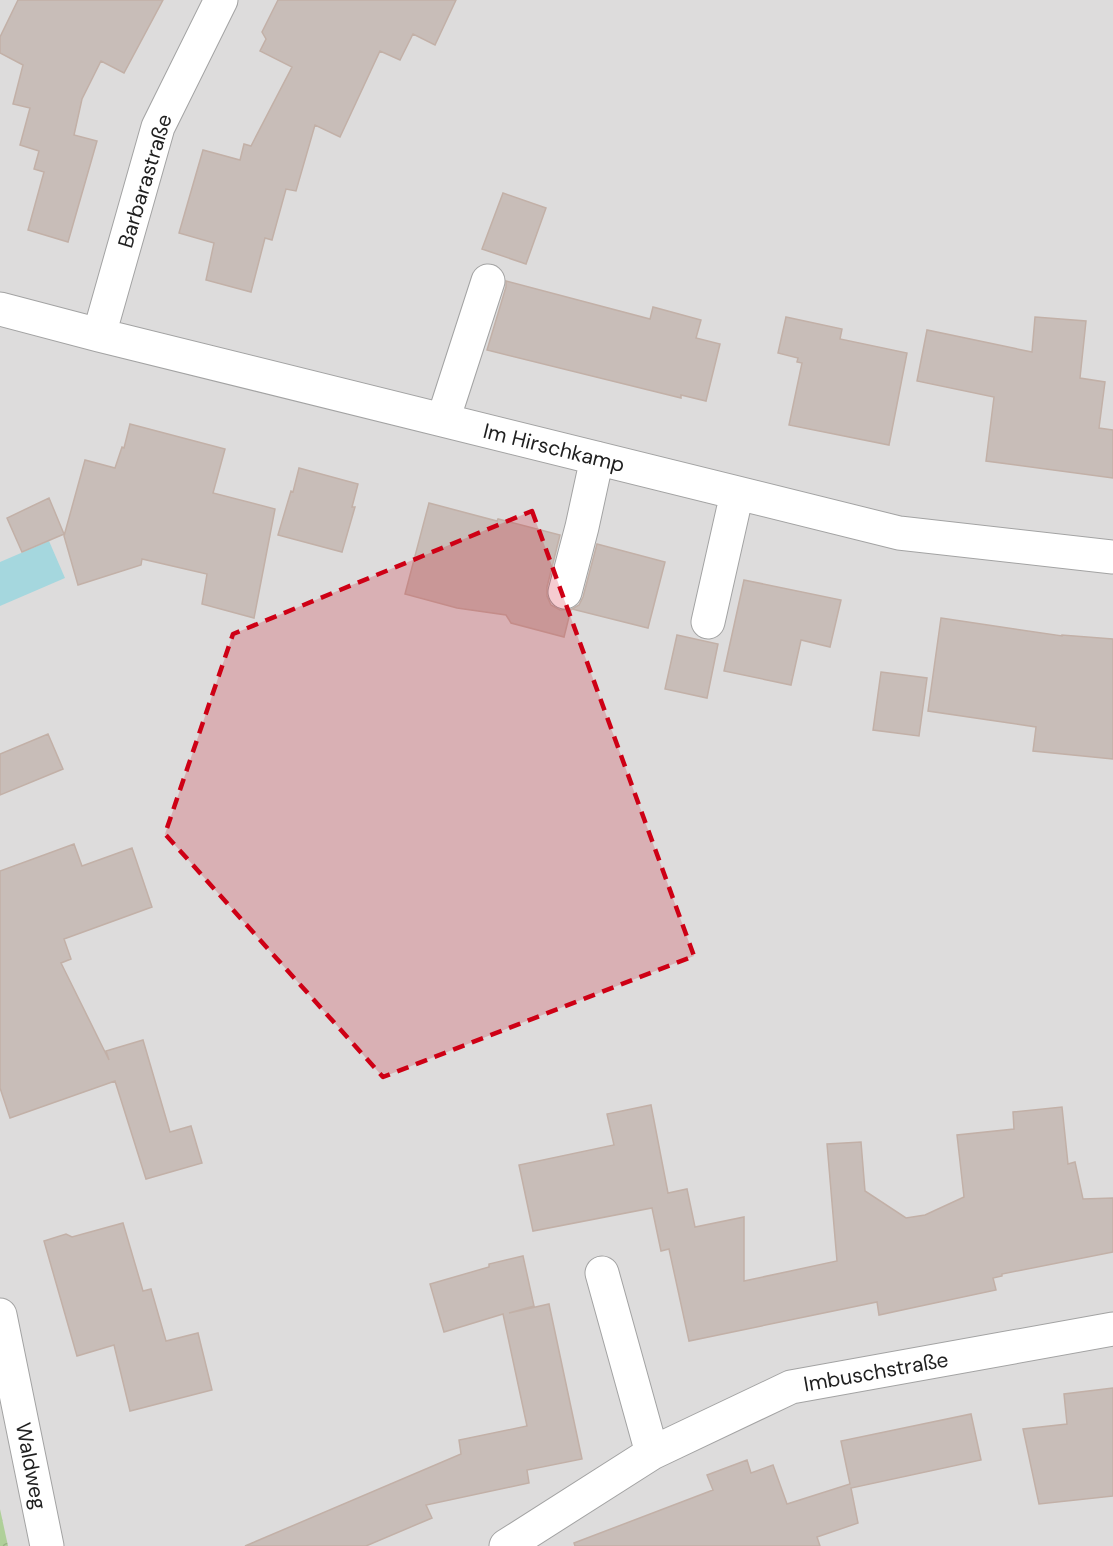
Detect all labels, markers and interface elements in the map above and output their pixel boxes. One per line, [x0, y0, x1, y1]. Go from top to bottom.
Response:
street label: Barbarastraße [111, 111, 179, 251]
street label: Im Hirschkamp [480, 417, 628, 479]
street label: Imbuschstraße [801, 1345, 951, 1399]
street label: Waldweg [9, 1420, 53, 1512]

